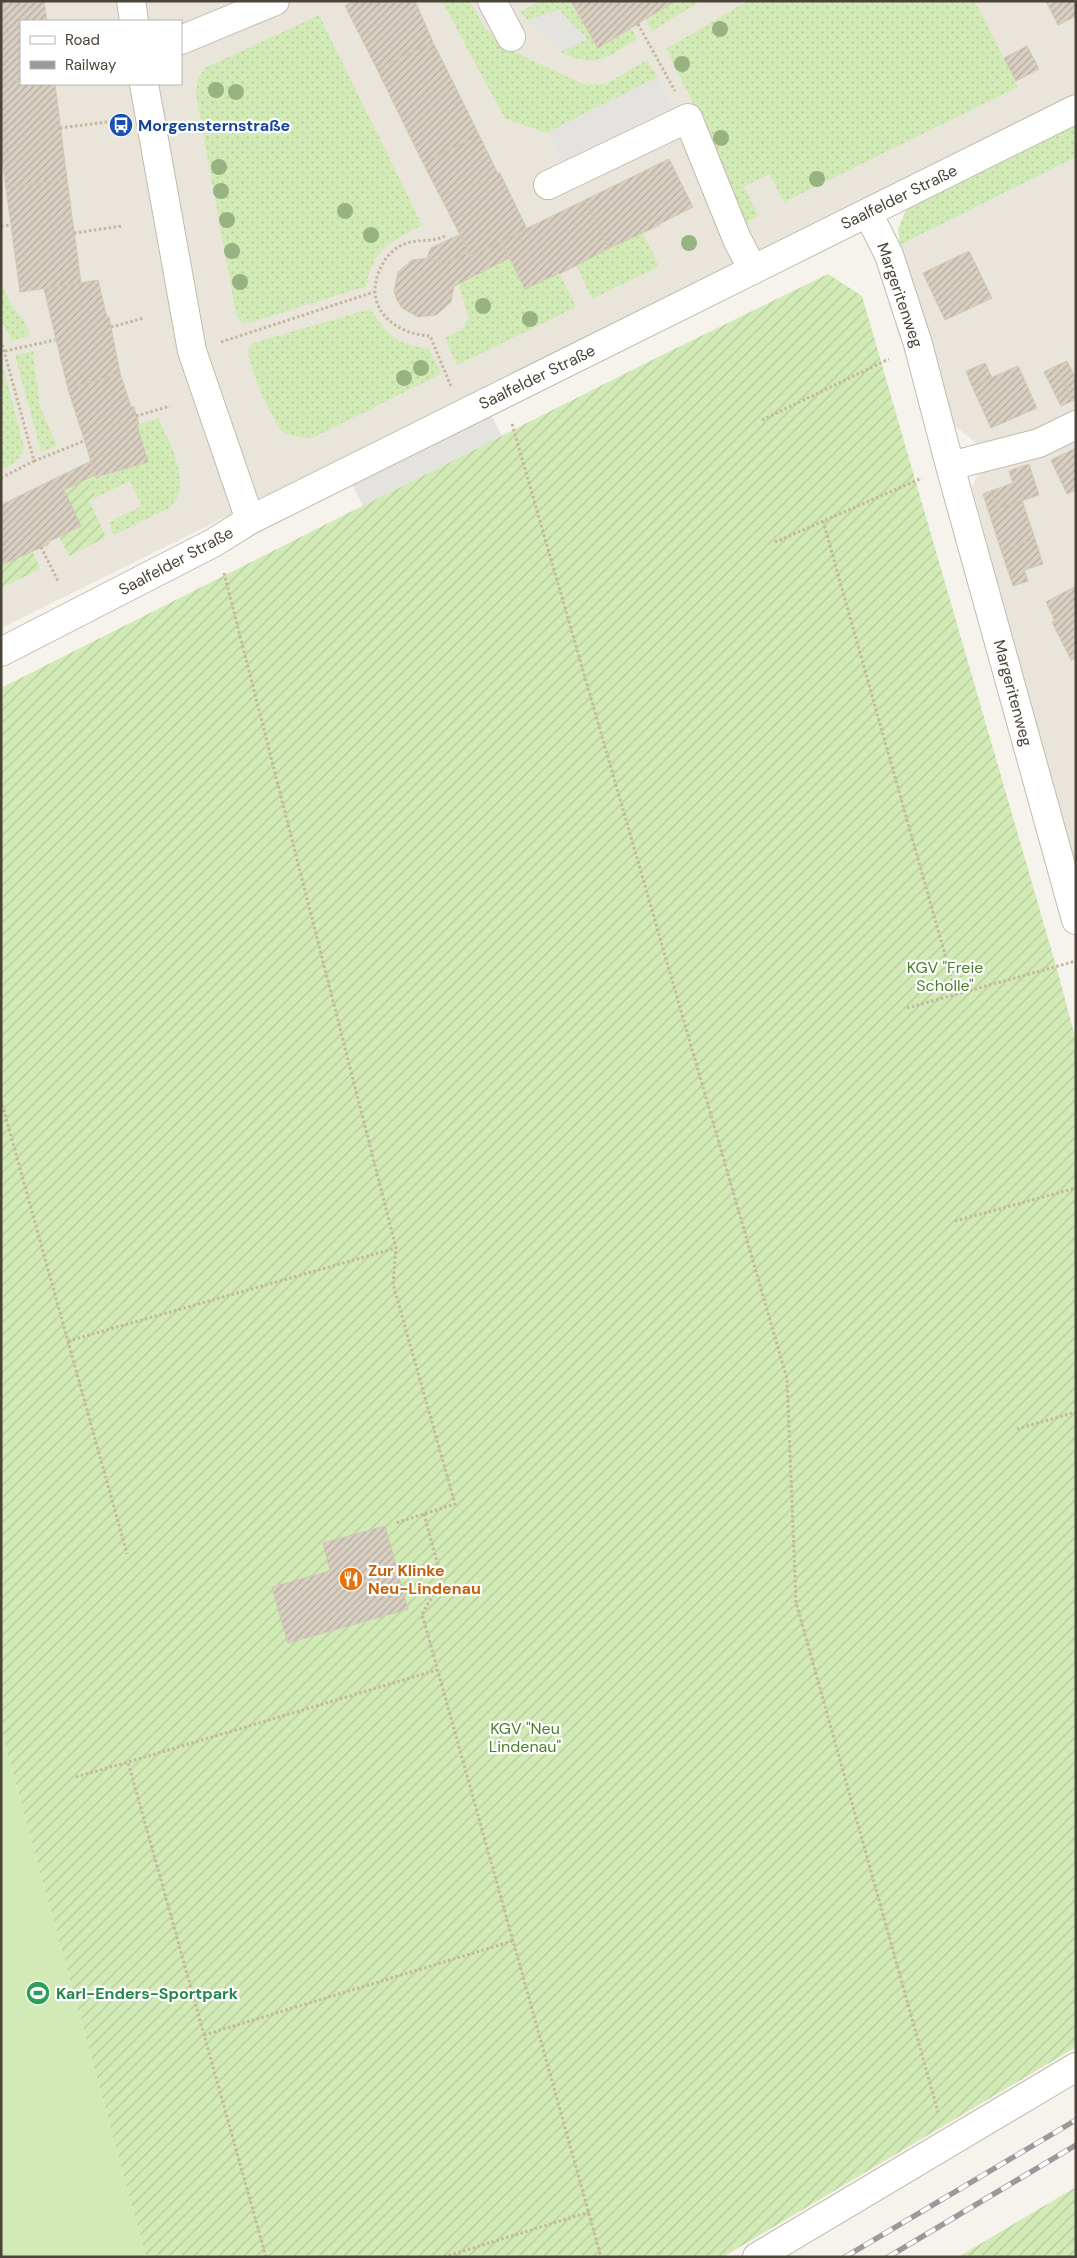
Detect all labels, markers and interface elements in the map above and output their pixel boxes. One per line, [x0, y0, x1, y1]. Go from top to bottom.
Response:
legend [20, 20, 182, 85]
text: Road [65, 30, 100, 50]
text: Railway [65, 55, 117, 75]
bus stop icon: Morgensternstraße [108, 112, 134, 138]
place label: Morgensternstraße [138, 115, 290, 136]
street label: Saalfelder Straße [837, 160, 961, 234]
street label: Margeritenweg [872, 240, 928, 350]
street label: Saalfelder Straße [475, 340, 599, 414]
street label: Saalfelder Straße [115, 522, 237, 600]
street label: Margeritenweg [989, 637, 1037, 749]
park label: KGV "Freie Scholle" [907, 957, 983, 996]
place label: Zur Klinke Neu-Lindenau [368, 1560, 481, 1599]
restaurant icon: Zur Klinke Neu-Lindenau [338, 1566, 364, 1592]
park label: KGV "Neu Lindenau" [489, 1718, 561, 1757]
sports icon: Karl-Enders-Sportpark [25, 1980, 51, 2006]
place label: Karl-Enders-Sportpark [56, 1983, 239, 2004]

